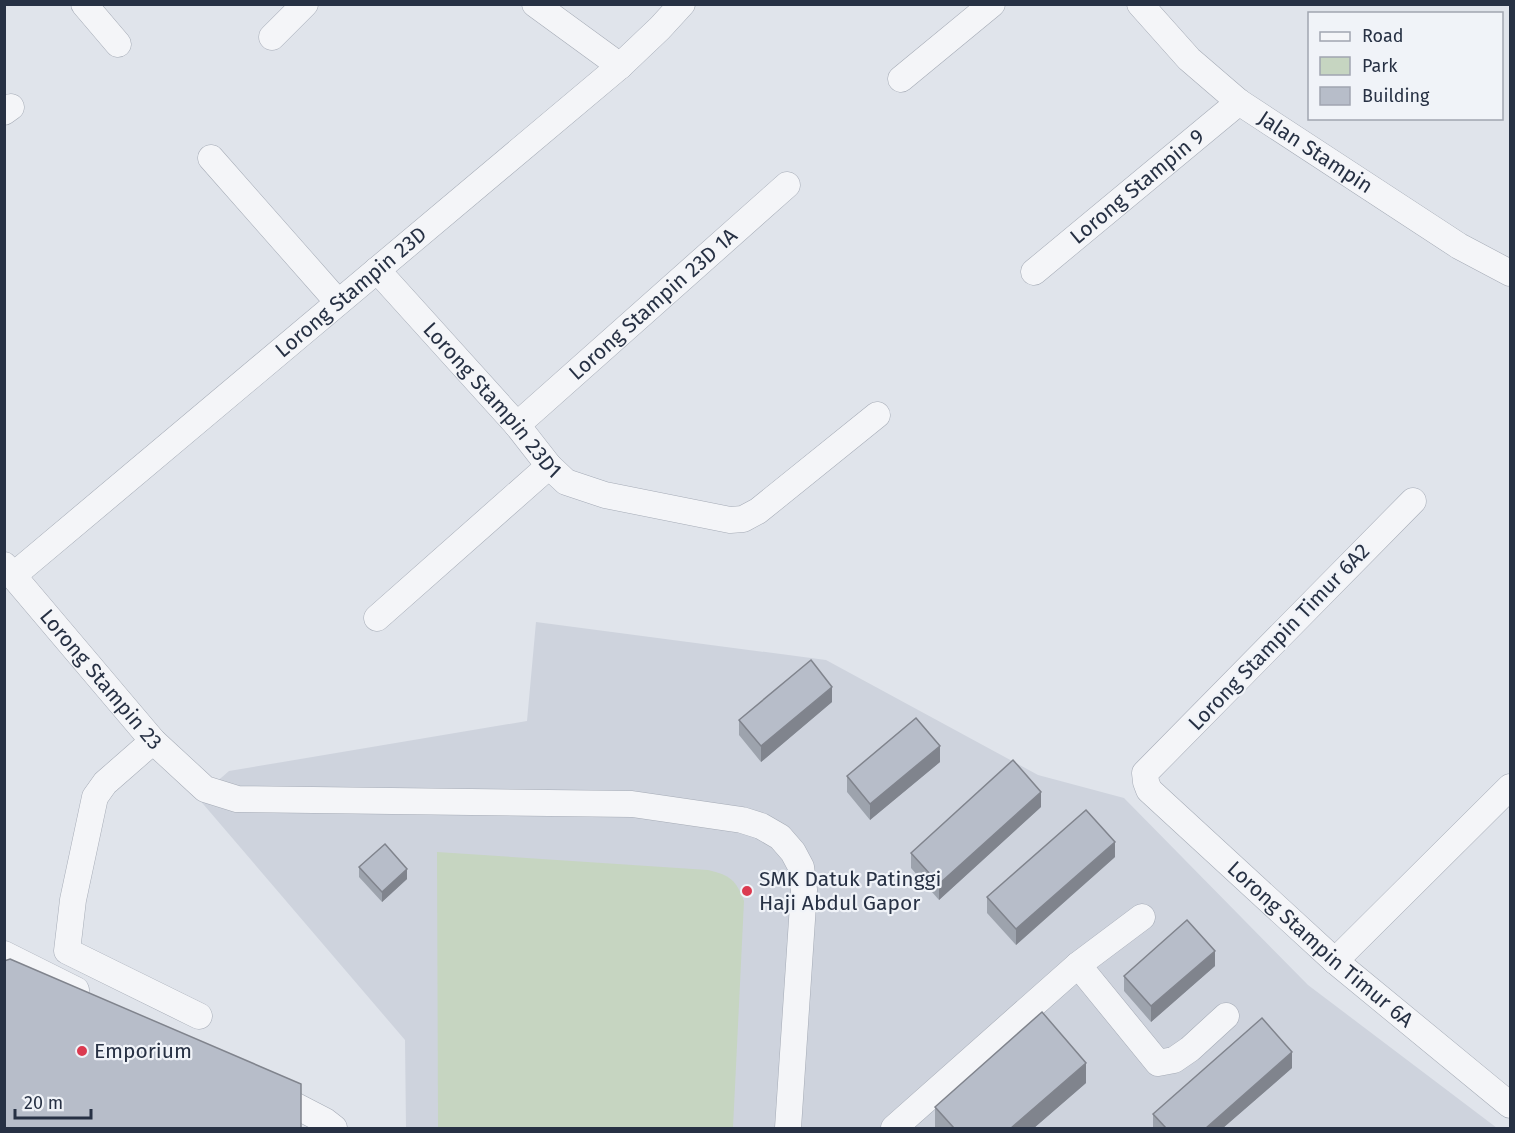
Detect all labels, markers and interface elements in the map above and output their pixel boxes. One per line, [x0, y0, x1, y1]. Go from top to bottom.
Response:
legend [1308, 12, 1503, 120]
text: Road [1362, 25, 1404, 47]
text: Park [1362, 55, 1398, 77]
text: Building [1362, 85, 1430, 107]
street label: Jalan Stampin [1253, 105, 1378, 199]
street label: Lorong Stampin 9 [1065, 123, 1210, 250]
street label: Lorong Stampin 23D [270, 221, 432, 363]
street label: Lorong Stampin 23D 1A [564, 222, 743, 386]
street label: Lorong Stampin 23D1 [417, 317, 567, 484]
street label: Lorong Stampin Timur 6A2 [1183, 538, 1375, 736]
street label: Lorong Stampin 23 [34, 604, 167, 756]
street label: Lorong Stampin Timur 6A [1222, 855, 1419, 1033]
place label: SMK Datuk Patinggi Haji Abdul Gapor [759, 866, 941, 916]
marker: SMK Datuk Patinggi Haji Abdul Gapor [740, 884, 754, 898]
place label: Emporium [94, 1038, 192, 1064]
marker: Emporium [75, 1044, 89, 1058]
scale bar [15, 1082, 92, 1120]
text: 20 m [24, 1092, 63, 1114]

